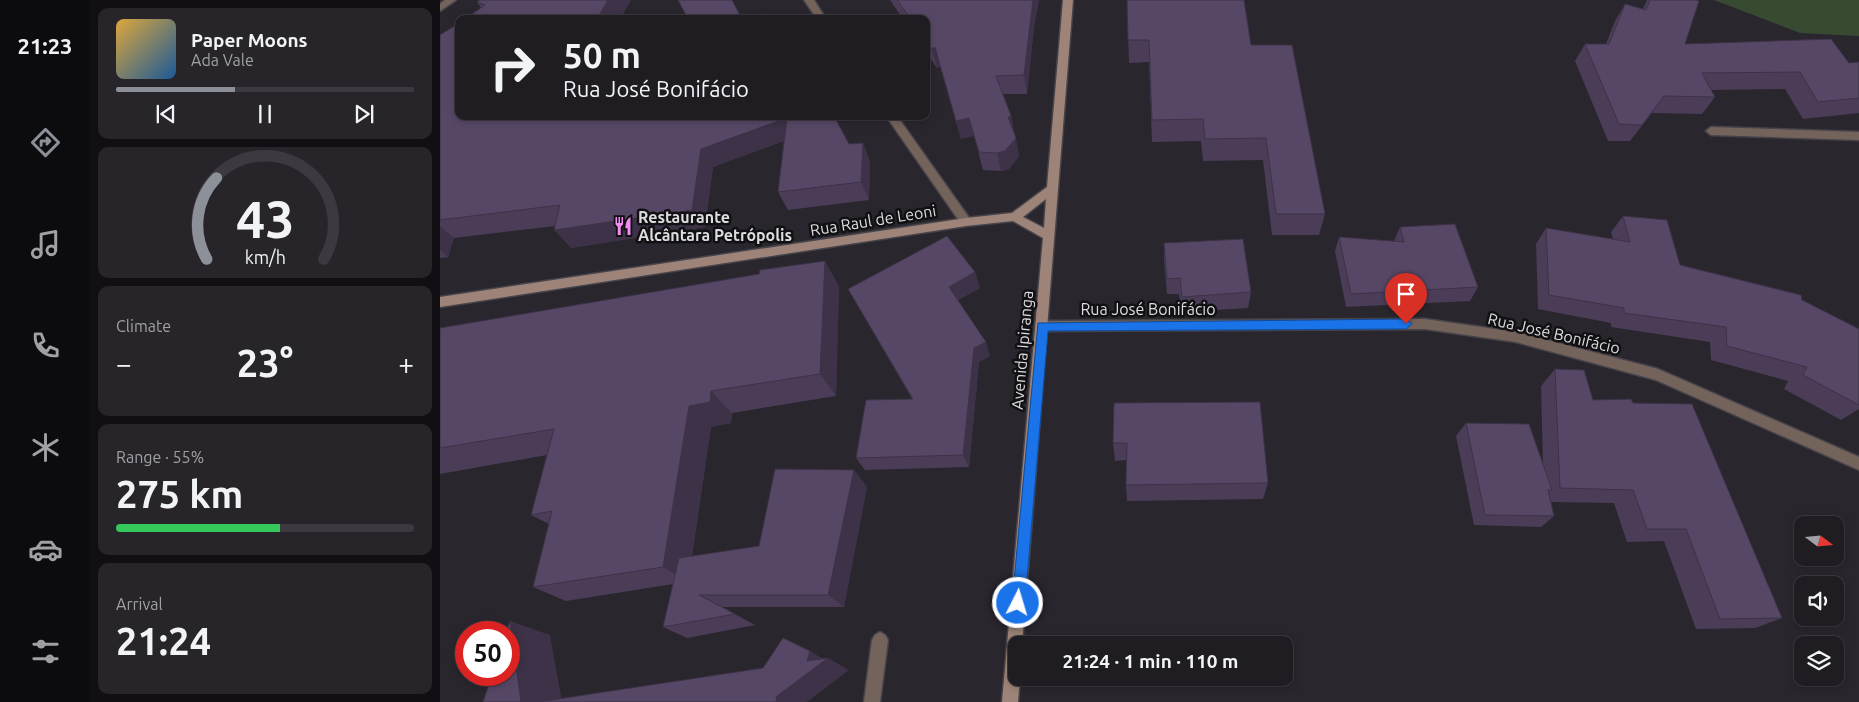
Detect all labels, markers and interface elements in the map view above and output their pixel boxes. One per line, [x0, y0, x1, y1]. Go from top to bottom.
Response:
text: Paper Moons [191, 29, 308, 51]
text: 21:23 [17, 33, 73, 58]
icon: right [480, 35, 545, 100]
text: 50 m [563, 35, 641, 75]
text: Ada Vale [191, 51, 254, 69]
text: Rua José Bonifácio [563, 76, 749, 101]
icon: previous [152, 100, 180, 128]
icon: pause [251, 100, 279, 128]
icon: next [350, 100, 378, 128]
icon: directions [28, 125, 63, 160]
text: 43 [236, 190, 294, 248]
street label: Rua Raul de Leoni [809, 201, 937, 239]
place label: Restaurante Alcântara Petrópolis [638, 208, 792, 244]
restaurant icon: Restaurante Alcântara Petrópolis [612, 215, 634, 237]
icon: music [28, 227, 63, 262]
text: km/h [244, 247, 286, 267]
pin [1385, 273, 1427, 324]
icon: arrive [1392, 280, 1420, 308]
street label: Avenida Ipiranga [1008, 290, 1036, 410]
street label: Rua José Bonifácio [1080, 300, 1216, 318]
street label: Rua José Bonifácio [1486, 309, 1622, 357]
text: Climate [116, 317, 171, 335]
icon: phone [28, 328, 63, 363]
text: 23° [237, 342, 293, 384]
text: − [116, 348, 132, 379]
text: + [398, 348, 414, 379]
icon: climate [28, 430, 63, 465]
text: Range · 55% [116, 448, 204, 466]
text: 275 km [116, 473, 243, 515]
north arrow [1794, 516, 1844, 566]
map controls [1794, 516, 1844, 686]
icon: car [28, 532, 63, 567]
position arrow [991, 576, 1043, 628]
button: sound [1794, 576, 1844, 626]
text: Arrival [116, 595, 163, 613]
text: 21:24 [116, 620, 211, 662]
speed limit sign: 50 [455, 621, 520, 686]
icon: filters [28, 634, 63, 669]
button: layers [1794, 636, 1844, 686]
text: 21:24 · 1 min · 110 m [1063, 650, 1238, 672]

